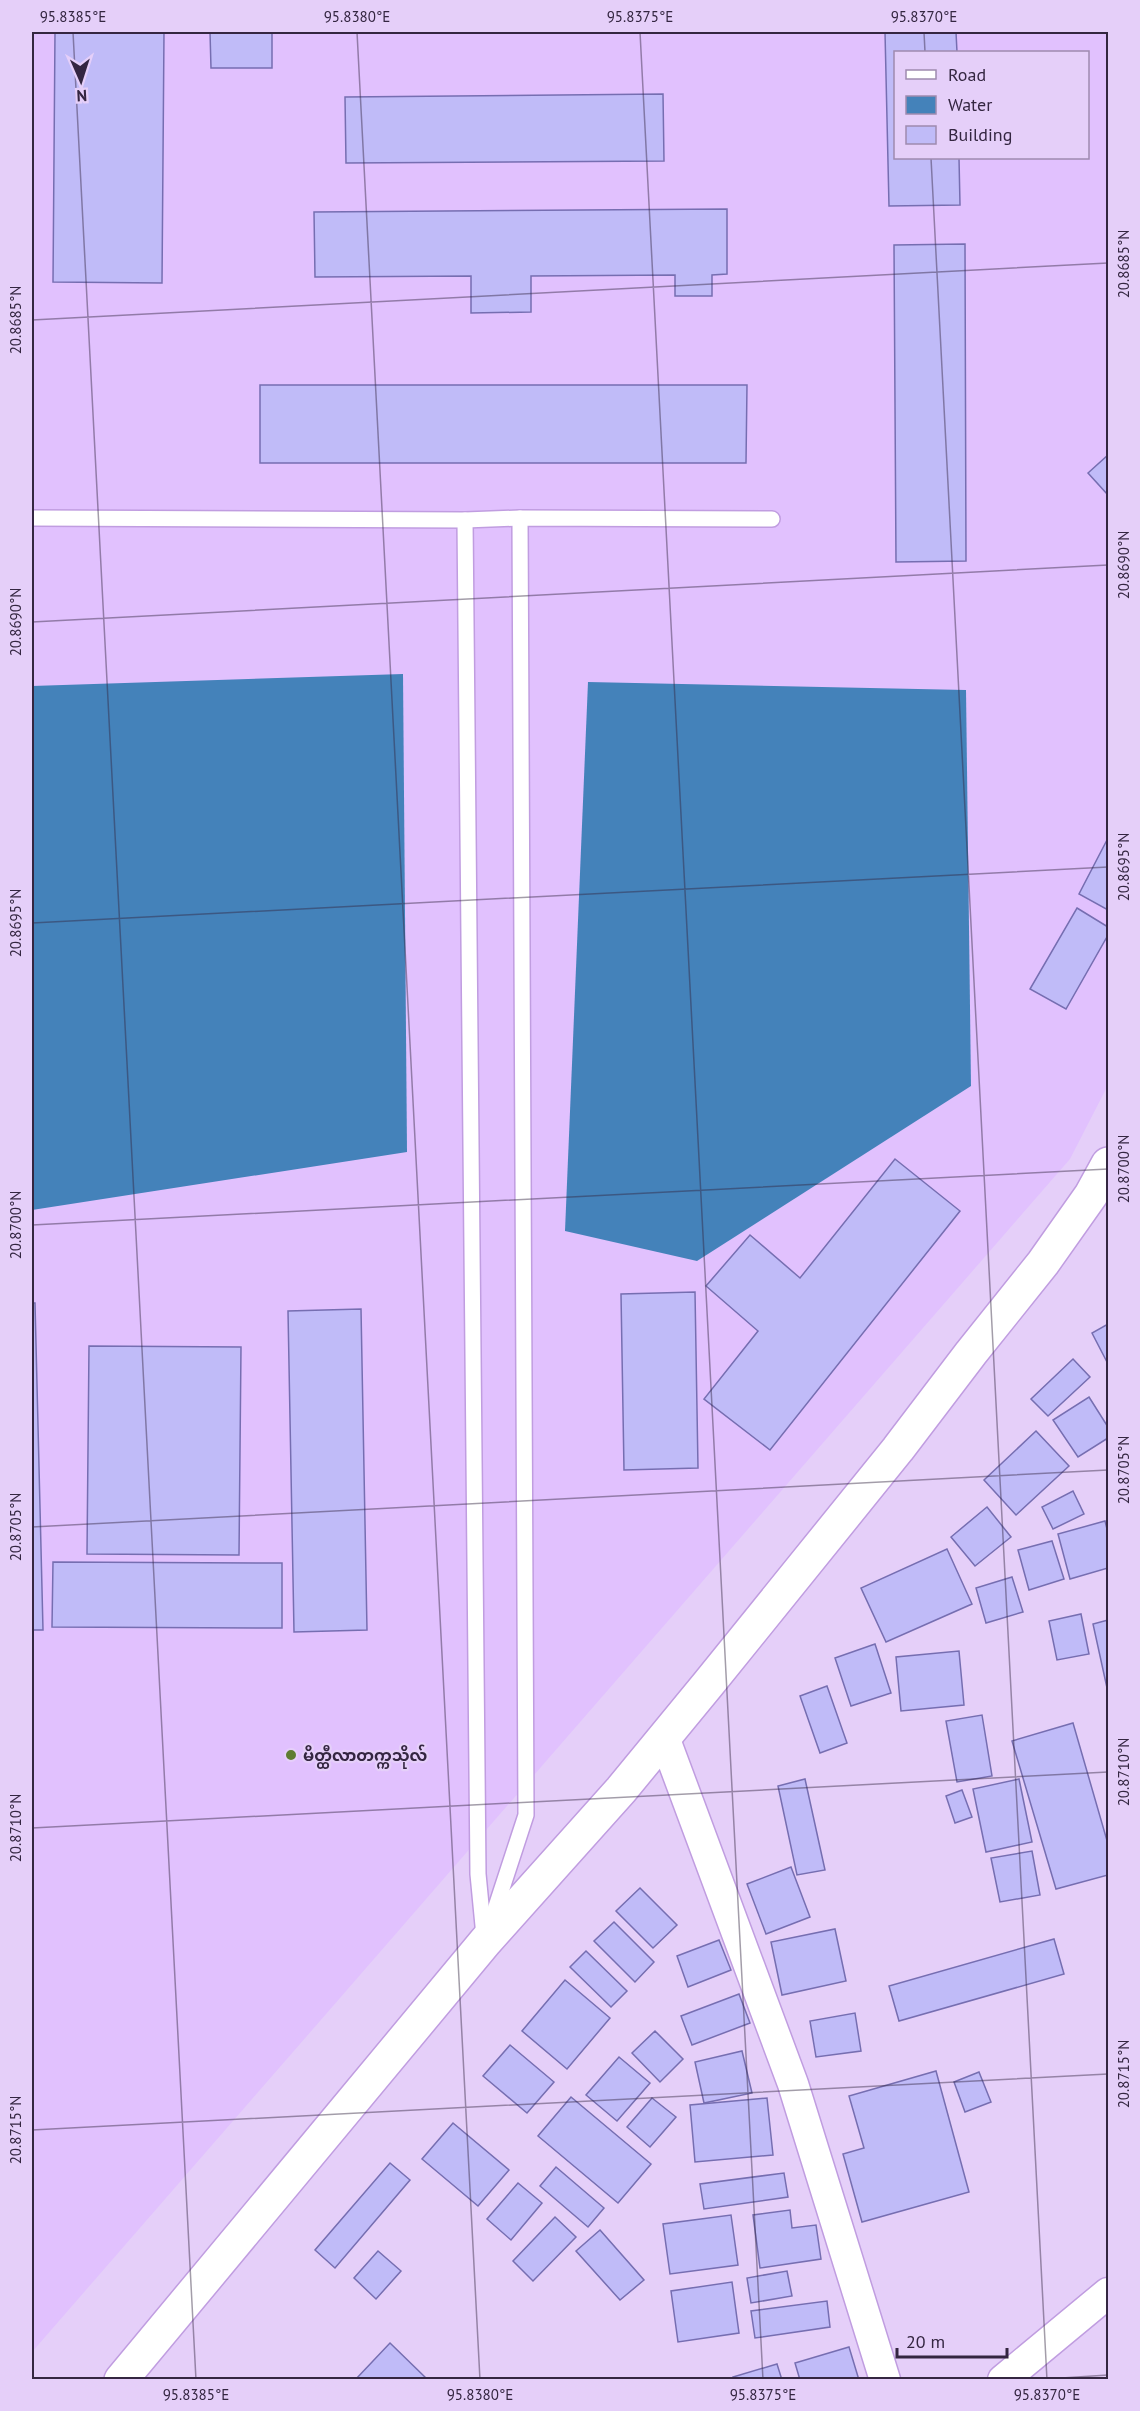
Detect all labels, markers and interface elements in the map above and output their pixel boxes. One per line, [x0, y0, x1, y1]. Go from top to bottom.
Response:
text: 95.8385°E [40, 7, 106, 26]
text: 95.8380°E [324, 7, 390, 26]
text: 95.8375°E [607, 7, 673, 26]
text: 95.8370°E [891, 7, 957, 26]
north arrow [51, 51, 111, 111]
legend [894, 51, 1089, 159]
text: Road [948, 63, 986, 86]
text: N [76, 86, 88, 106]
text: Water [948, 93, 992, 116]
text: Building [948, 123, 1012, 146]
text: 20.8685°N [1114, 230, 1133, 298]
text: 20.8685°N [6, 286, 25, 354]
text: 20.8690°N [1114, 531, 1133, 599]
text: 20.8690°N [6, 588, 25, 656]
text: 20.8695°N [1114, 833, 1133, 901]
text: 20.8695°N [6, 889, 25, 957]
text: 20.8700°N [1114, 1135, 1133, 1203]
text: 20.8700°N [6, 1191, 25, 1259]
text: 20.8705°N [1114, 1436, 1133, 1504]
text: 20.8705°N [6, 1493, 25, 1561]
text: 20.8710°N [1114, 1738, 1133, 1806]
place label: မိတ္ထီလာတက္ကသိုလ် [303, 1744, 428, 1769]
marker: မိတ္ထီလာတက္ကသိုလ် [284, 1748, 298, 1762]
text: 20.8710°N [6, 1794, 25, 1862]
text: 20.8715°N [1114, 2040, 1133, 2108]
text: 20.8715°N [6, 2096, 25, 2164]
scale bar [897, 2321, 1006, 2359]
text: 20 m [906, 2330, 945, 2353]
text: 95.8385°E [163, 2385, 229, 2404]
text: 95.8380°E [447, 2385, 513, 2404]
text: 95.8375°E [730, 2385, 796, 2404]
text: 95.8370°E [1014, 2385, 1080, 2404]

